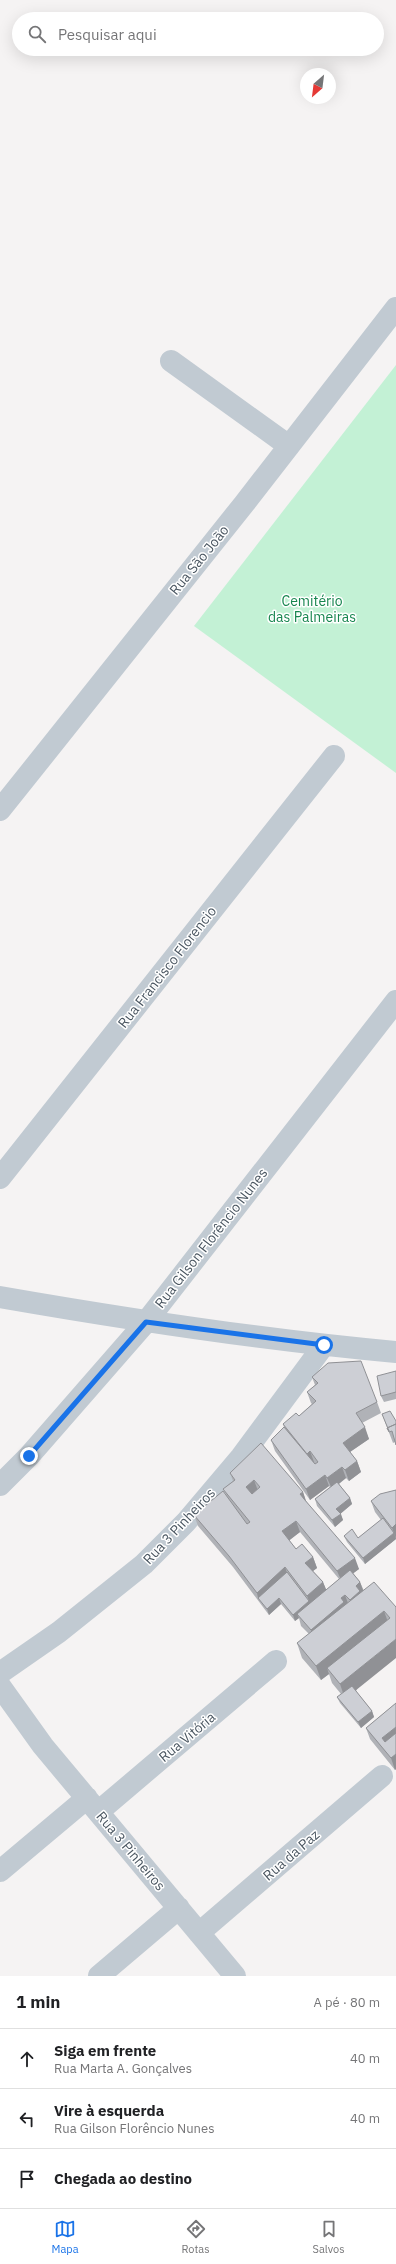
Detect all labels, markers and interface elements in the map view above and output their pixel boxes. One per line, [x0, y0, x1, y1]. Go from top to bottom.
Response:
search box [12, 12, 384, 56]
icon: search [26, 23, 48, 45]
text: Pesquisar aqui [58, 25, 157, 44]
north arrow [300, 68, 336, 104]
street label: Rua São João [165, 521, 233, 599]
park label: Cemitério das Palmeiras [268, 592, 356, 626]
street label: Rua Francisco Florencio [114, 902, 220, 1032]
street label: Rua Gilson Florêncio Nunes [151, 1164, 271, 1312]
route start [315, 1336, 333, 1354]
route end [20, 1447, 38, 1465]
street label: Rua 3 Pinheiros [139, 1484, 219, 1568]
street label: Rua Vitória [155, 1708, 219, 1766]
street label: Rua 3 Pinheiros [93, 1808, 170, 1895]
street label: Rua da Paz [259, 1825, 323, 1884]
text: 1 min [16, 1991, 60, 2013]
text: A pé · 80 m [314, 1994, 380, 2011]
text: Siga em frente [54, 2041, 156, 2060]
icon: ahead [16, 2048, 38, 2070]
text: 40 m [350, 2050, 380, 2067]
text: Rua Marta A. Gonçalves [54, 2060, 192, 2077]
text: Vire à esquerda [54, 2101, 164, 2120]
icon: left [16, 2108, 38, 2130]
text: 40 m [350, 2110, 380, 2127]
text: Rua Gilson Florêncio Nunes [54, 2120, 214, 2137]
icon: arrive [16, 2168, 38, 2190]
text: Chegada ao destino [54, 2169, 192, 2188]
tab: Mapa [51, 2218, 79, 2256]
tab: Rotas [181, 2218, 210, 2256]
tab: Salvos [313, 2218, 345, 2256]

